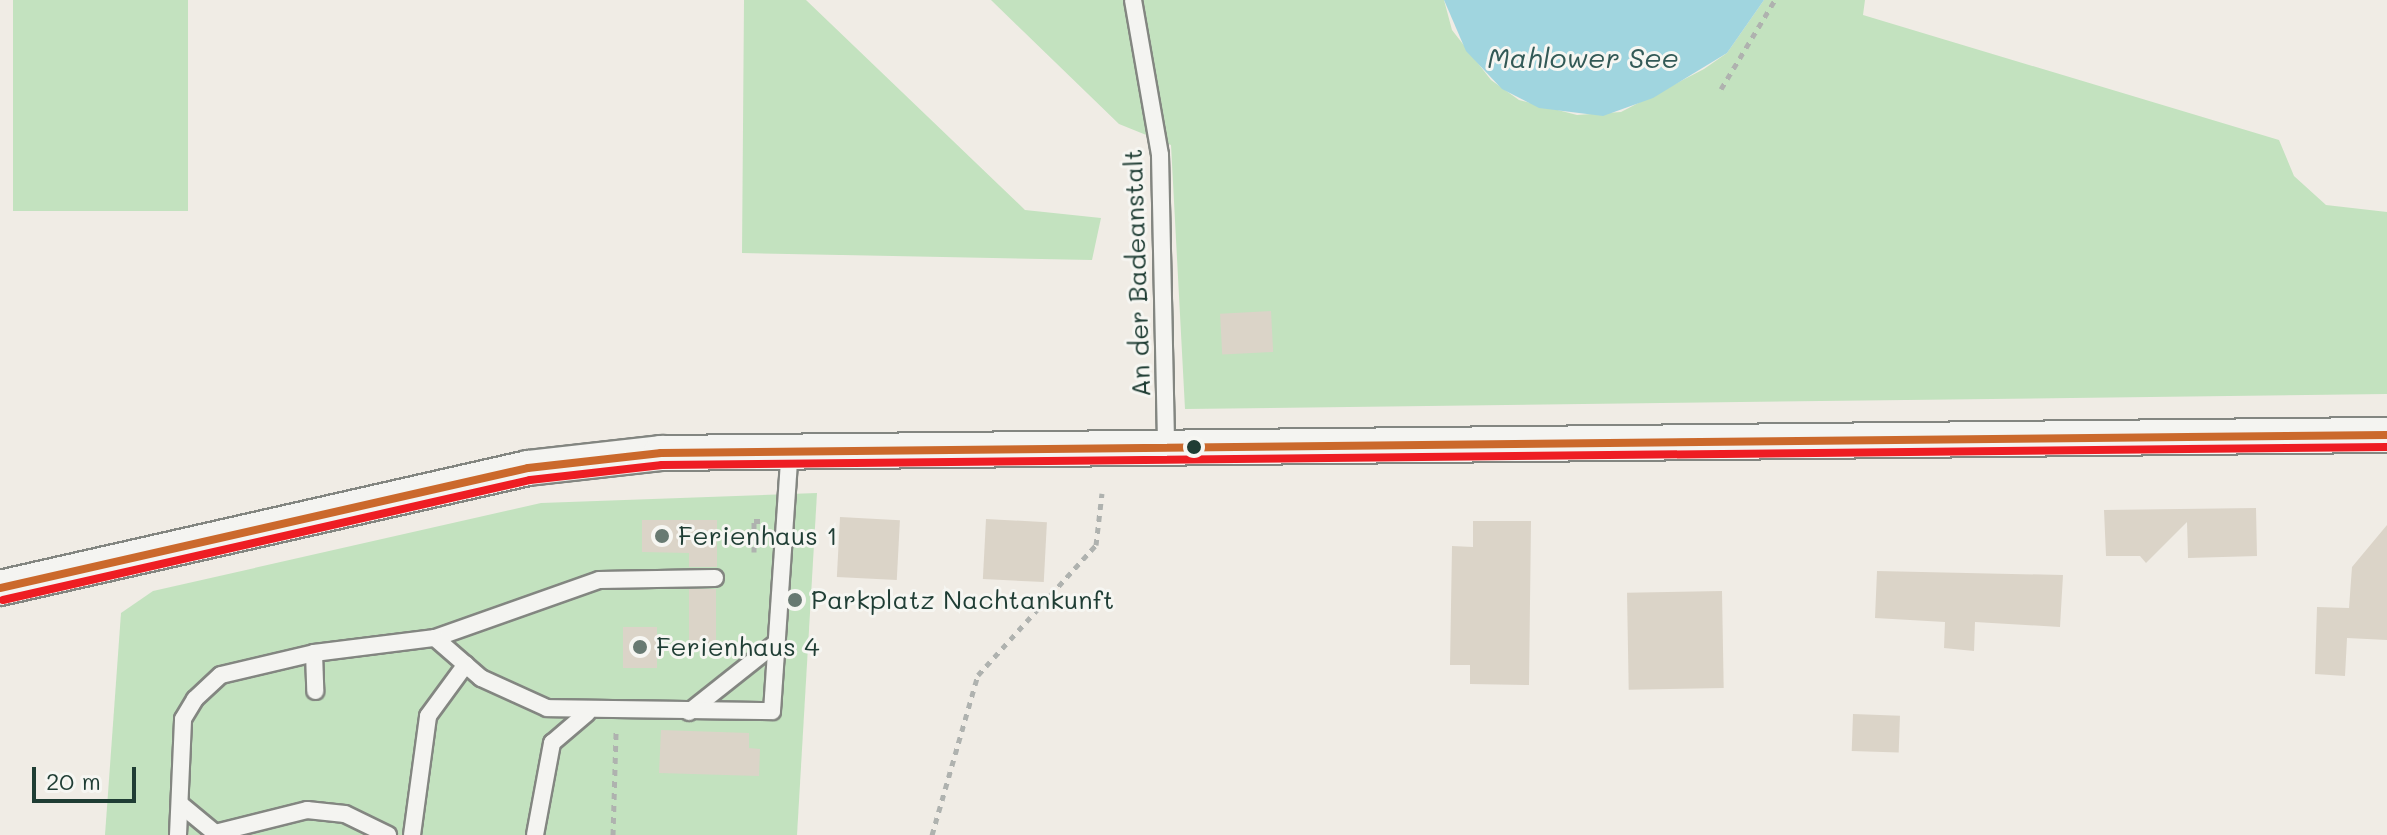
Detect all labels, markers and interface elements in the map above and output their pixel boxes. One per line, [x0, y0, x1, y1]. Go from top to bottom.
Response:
water label: Mahlower See [1487, 40, 1679, 74]
street label: An der Badeanstalt [1117, 148, 1157, 398]
unlabelled marker [1186, 439, 1202, 455]
place label: Ferienhaus 1 [678, 520, 838, 552]
marker: Ferienhaus 1 [653, 527, 671, 545]
place label: Parkplatz Nachtankunft [811, 584, 1114, 616]
marker: Parkplatz Nachtankunft [786, 591, 804, 609]
place label: Ferienhaus 4 [656, 631, 819, 663]
marker: Ferienhaus 4 [631, 638, 649, 656]
scale bar [36, 751, 140, 801]
text: 20 m [46, 765, 101, 796]

